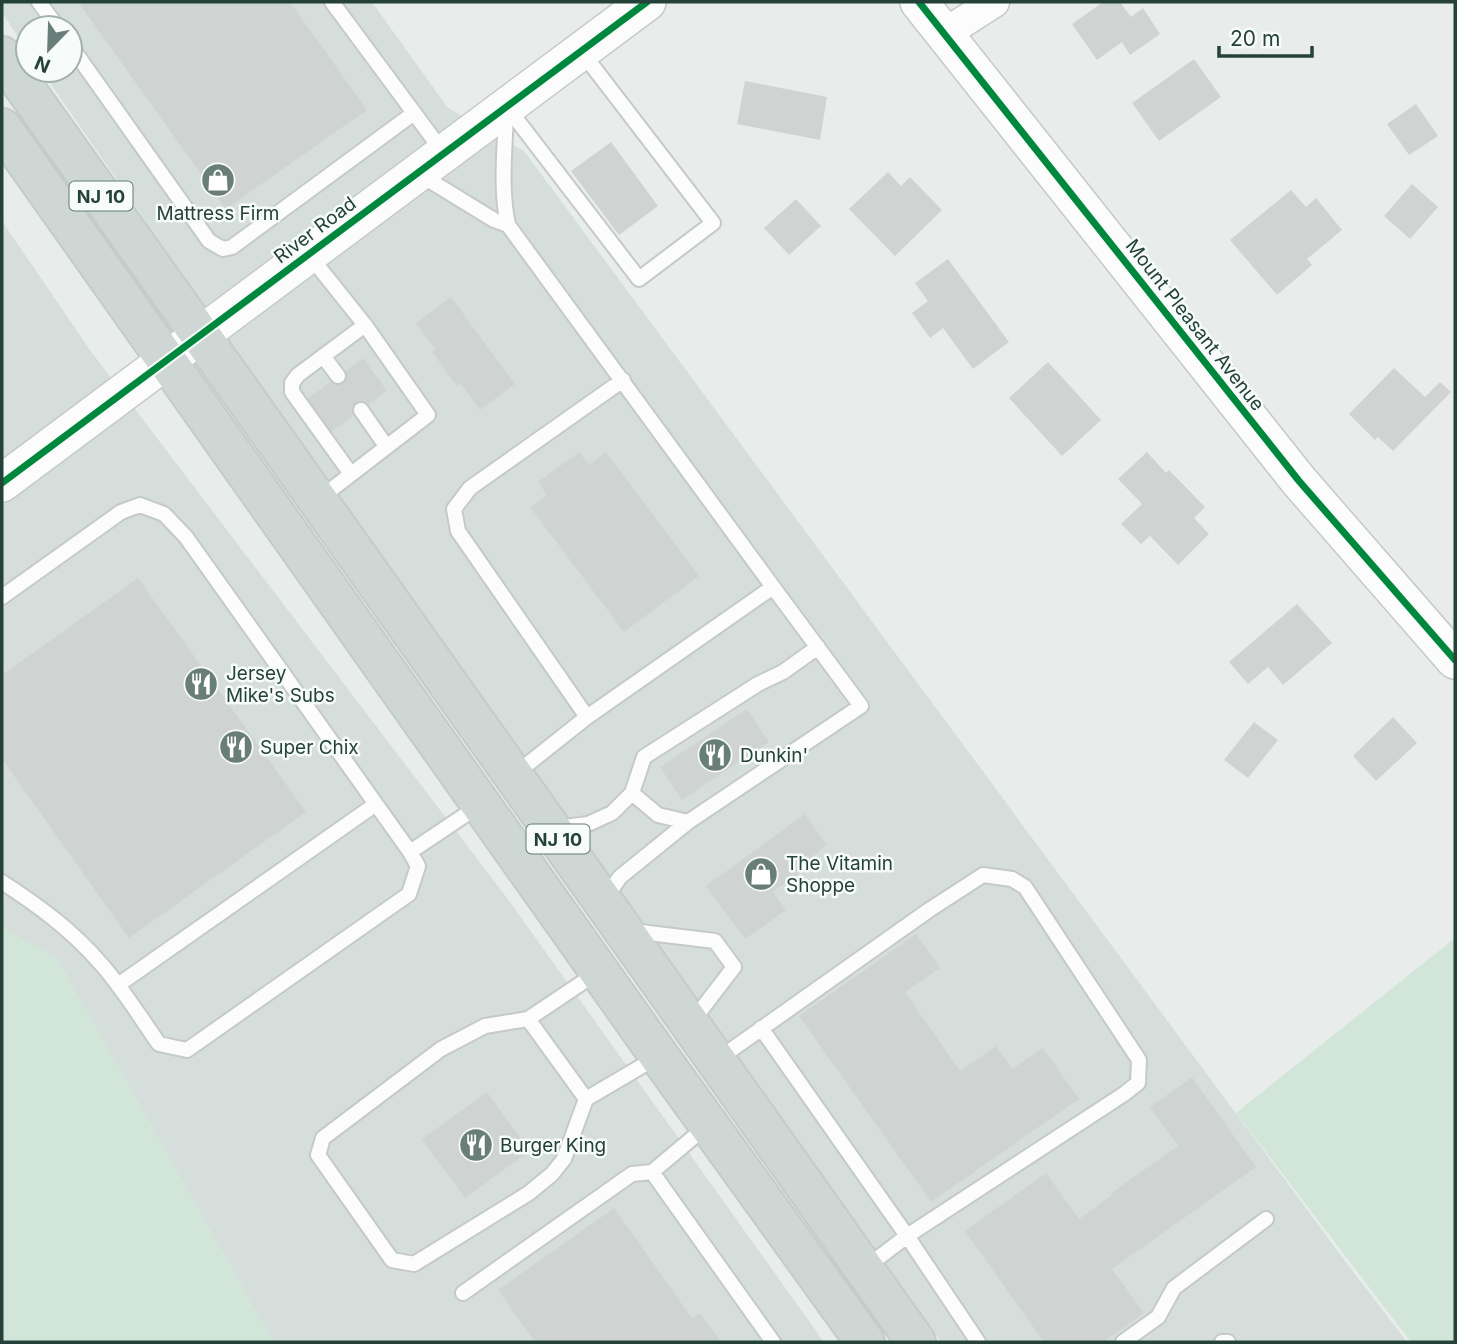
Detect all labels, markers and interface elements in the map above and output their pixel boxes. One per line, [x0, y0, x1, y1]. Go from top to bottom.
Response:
north arrow [14, 14, 84, 84]
scale bar [1219, 14, 1312, 58]
text: 20 m [1230, 26, 1280, 51]
text: N [31, 51, 54, 78]
shop icon: Mattress Firm [199, 161, 237, 199]
road number: NJ 10 [70, 182, 132, 210]
street label: River Road [270, 192, 360, 268]
place label: Mattress Firm [156, 202, 280, 225]
street label: Mount Pleasant Avenue [1121, 235, 1269, 415]
place label: Jersey Mike's Subs [226, 662, 335, 707]
restaurant icon: Jersey Mike's Subs [182, 665, 220, 703]
restaurant icon: Super Chix [217, 728, 255, 766]
place label: Super Chix [260, 736, 359, 759]
restaurant icon: Dunkin' [696, 736, 734, 774]
place label: Dunkin' [740, 744, 808, 767]
road number: NJ 10 [526, 824, 590, 854]
place label: The Vitamin Shoppe [786, 852, 893, 897]
shop icon: The Vitamin Shoppe [742, 855, 780, 893]
restaurant icon: Burger King [457, 1126, 495, 1164]
place label: Burger King [500, 1134, 606, 1157]

